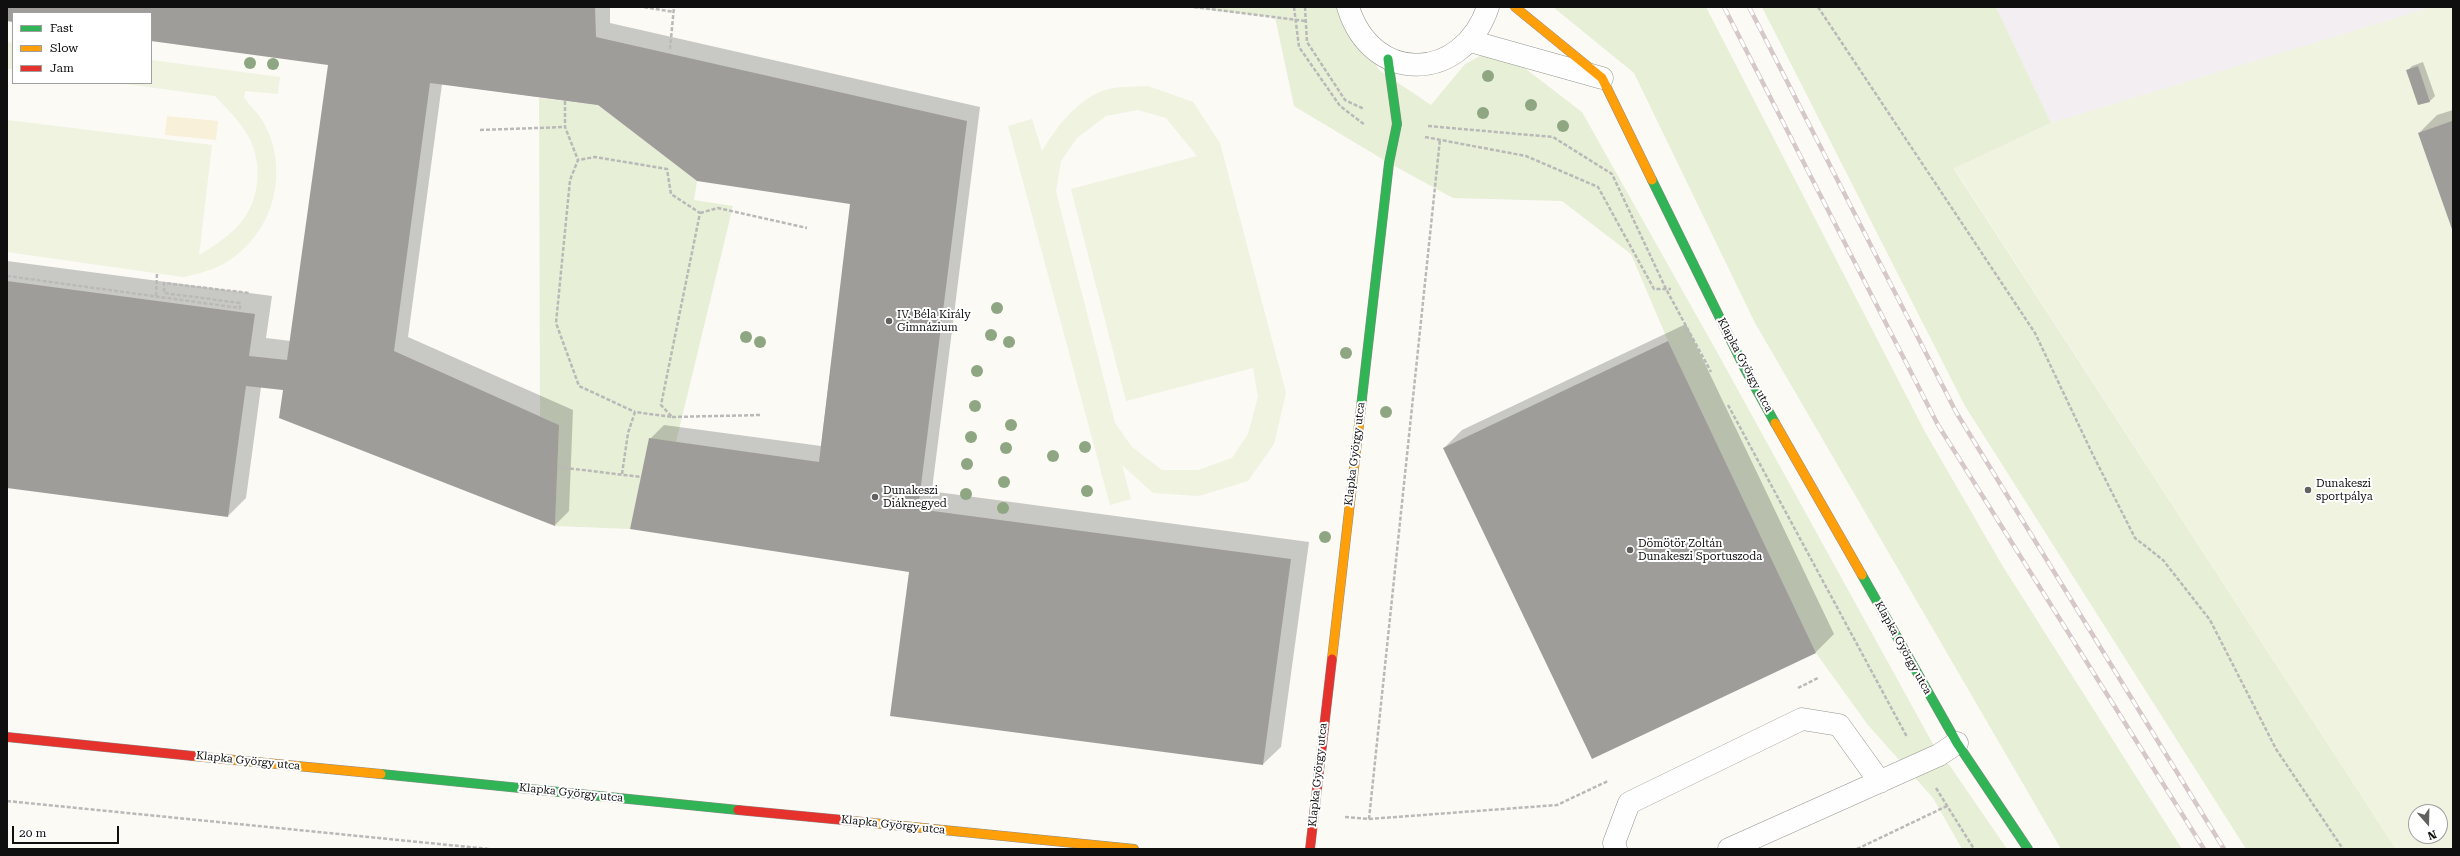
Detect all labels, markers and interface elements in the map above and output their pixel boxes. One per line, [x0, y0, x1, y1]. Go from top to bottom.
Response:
legend [12, 12, 152, 84]
text: Fast [50, 21, 73, 35]
text: Slow [50, 41, 78, 55]
text: Jam [50, 61, 74, 75]
place label: IV. Béla Király Gimnázium [897, 308, 971, 334]
marker: IV. Béla Király Gimnázium [884, 316, 894, 326]
street label: Klapka György utca [1715, 316, 1775, 414]
street label: Klapka György utca [1342, 401, 1368, 507]
place label: Dunakeszi sportpálya [2316, 477, 2373, 503]
place label: Dunakeszi Diáknegyed [883, 484, 947, 510]
marker: Dunakeszi sportpálya [2303, 485, 2313, 495]
marker: Dunakeszi Diáknegyed [870, 492, 880, 502]
place label: Dömötör Zoltán Dunakeszi Sportuszoda [1638, 537, 1762, 563]
marker: Dömötör Zoltán Dunakeszi Sportuszoda [1625, 545, 1635, 555]
street label: Klapka György utca [1872, 599, 1934, 697]
street label: Klapka György utca [1306, 722, 1330, 828]
street label: Klapka György utca [195, 749, 301, 773]
street label: Klapka György utca [518, 781, 624, 805]
north arrow [2408, 804, 2448, 844]
street label: Klapka György utca [840, 813, 946, 837]
scale bar [14, 818, 121, 844]
text: 20 m [19, 826, 46, 840]
text: N [2426, 827, 2438, 842]

